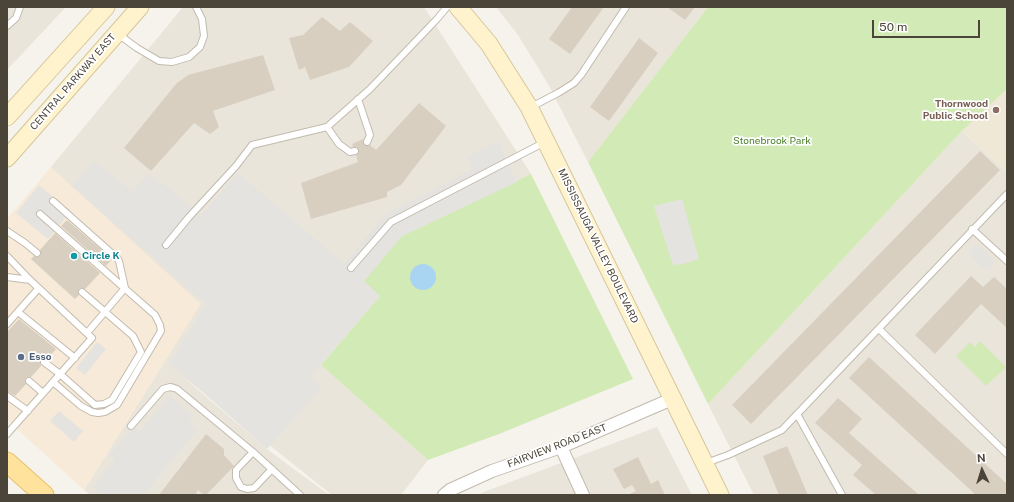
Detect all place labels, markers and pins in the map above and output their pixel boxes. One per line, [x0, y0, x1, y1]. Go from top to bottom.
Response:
place label: Thornwood Public School [923, 98, 988, 122]
marker: Thornwood Public School [991, 105, 1001, 115]
place label: Circle K [82, 250, 120, 262]
marker: Circle K [69, 251, 79, 261]
place label: Esso [29, 351, 52, 363]
marker: Esso [16, 352, 26, 362]

